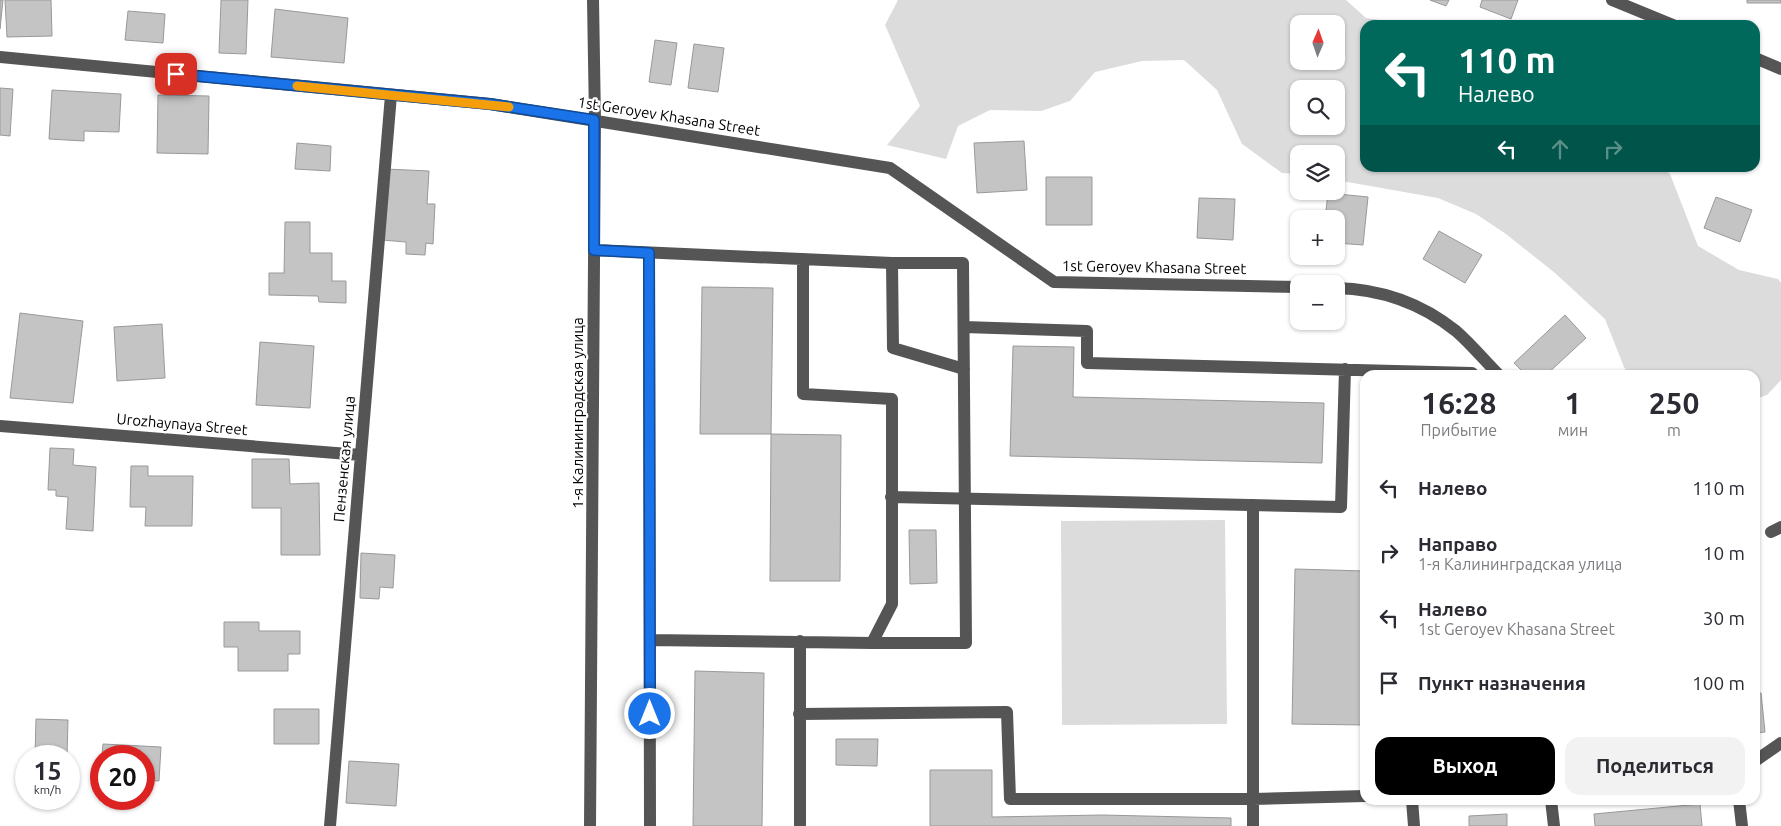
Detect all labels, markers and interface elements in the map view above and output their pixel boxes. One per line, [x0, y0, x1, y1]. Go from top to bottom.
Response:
north arrow [1290, 15, 1345, 70]
map controls [1290, 15, 1345, 330]
icon: left [1375, 40, 1440, 105]
text: 110 m [1458, 40, 1556, 80]
pin [155, 53, 197, 95]
icon: arrive [162, 60, 190, 88]
button: search [1290, 80, 1345, 135]
text: Налево [1458, 81, 1535, 106]
street label: 1st Geroyev Khasana Street [577, 93, 761, 139]
icon: left [1493, 135, 1521, 163]
icon: ahead [1546, 135, 1574, 163]
icon: right [1599, 135, 1627, 163]
button: layers [1290, 145, 1345, 200]
button: + [1290, 210, 1345, 265]
street label: 1st Geroyev Khasana Street [1062, 257, 1246, 277]
button: − [1290, 275, 1345, 330]
street label: 1-я Калининградская улица [569, 317, 586, 509]
text: 16:28 [1421, 386, 1496, 420]
text: 1 [1564, 386, 1581, 420]
text: 250 [1649, 386, 1699, 420]
street label: Пензенская улица [330, 395, 358, 523]
street label: Urozhaynaya Street [116, 410, 248, 438]
text: Прибытие [1421, 421, 1497, 439]
text: мин [1558, 421, 1588, 439]
text: m [1667, 421, 1681, 439]
icon: left [1375, 474, 1403, 502]
text: Налево [1418, 477, 1487, 499]
text: 110 m [1692, 477, 1745, 499]
text: Направо [1418, 533, 1498, 555]
icon: right [1375, 539, 1403, 567]
text: 10 m [1703, 542, 1745, 564]
text: 1-я Калининградская улица [1418, 555, 1622, 573]
text: Налево [1418, 598, 1487, 620]
icon: left [1375, 604, 1403, 632]
text: 30 m [1703, 607, 1745, 629]
text: 1st Geroyev Khasana Street [1418, 620, 1615, 638]
icon: arrive [1375, 669, 1403, 697]
text: Пункт назначения [1418, 672, 1586, 694]
text: 100 m [1692, 672, 1745, 694]
position arrow [623, 687, 675, 739]
button: Выход [1375, 737, 1555, 795]
button: Поделиться [1565, 737, 1745, 795]
speed limit sign: 20 [90, 745, 155, 810]
text: 15 [33, 757, 62, 785]
text: km/h [34, 783, 61, 796]

